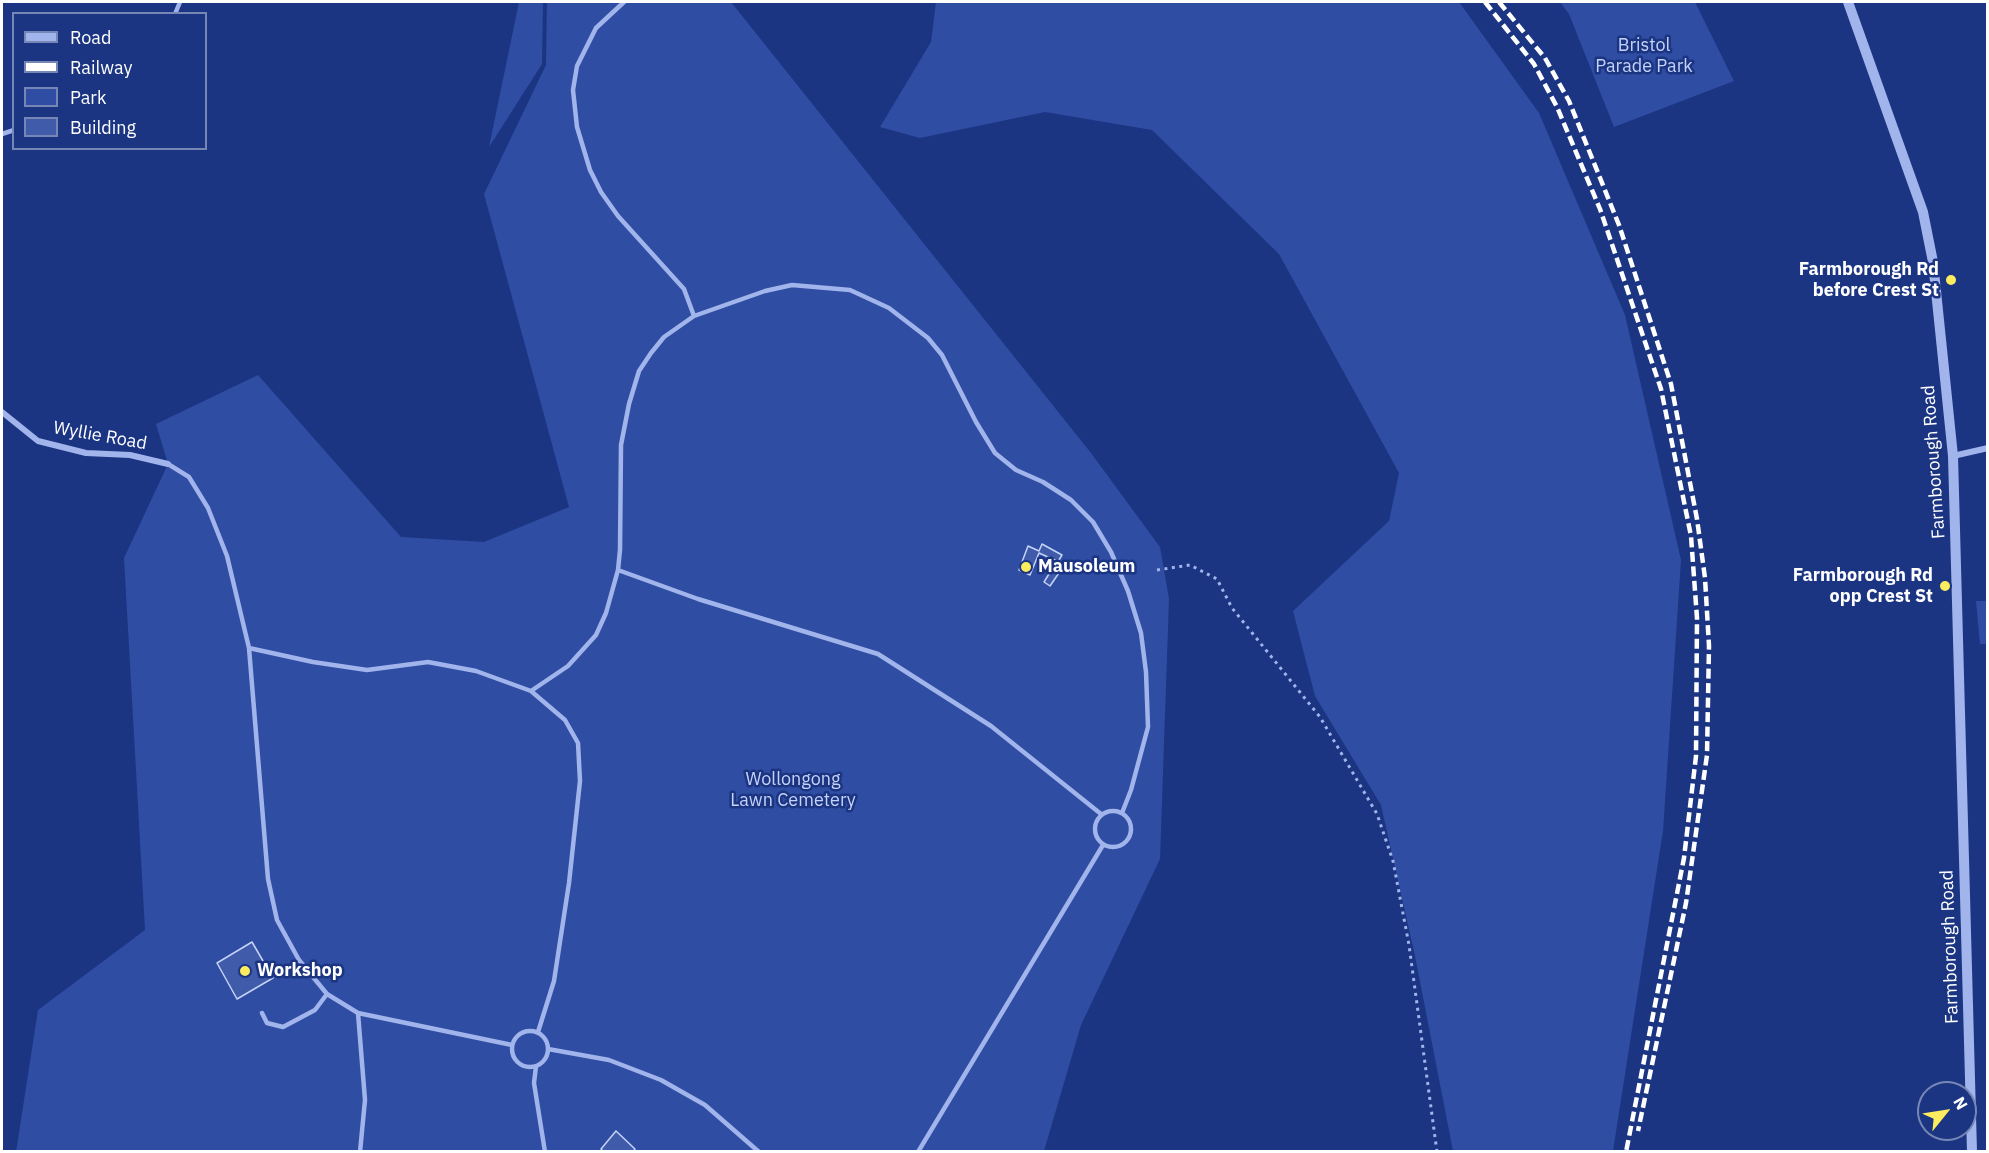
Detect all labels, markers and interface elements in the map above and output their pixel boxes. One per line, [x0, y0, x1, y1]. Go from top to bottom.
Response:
legend [12, 12, 207, 150]
text: Road [70, 26, 111, 49]
park label: Bristol Parade Park [1595, 35, 1693, 78]
text: Railway [70, 56, 132, 79]
text: Park [70, 86, 106, 109]
text: Building [70, 116, 136, 139]
place label: Farmborough Rd before Crest St [1799, 259, 1939, 302]
marker: Farmborough Rd before Crest St [1944, 273, 1958, 287]
street label: Farmborough Road [1918, 384, 1950, 540]
street label: Wyllie Road [51, 417, 149, 455]
place label: Mausoleum [1038, 556, 1135, 578]
marker: Mausoleum [1019, 560, 1033, 574]
place label: Farmborough Rd opp Crest St [1793, 565, 1933, 608]
marker: Farmborough Rd opp Crest St [1938, 579, 1952, 593]
park label: Wollongong Lawn Cemetery [730, 769, 856, 812]
street label: Farmborough Road [1937, 870, 1963, 1024]
place label: Workshop [257, 960, 343, 982]
marker: Workshop [238, 964, 252, 978]
north arrow [1917, 1081, 1977, 1141]
text: N [1949, 1093, 1972, 1113]

